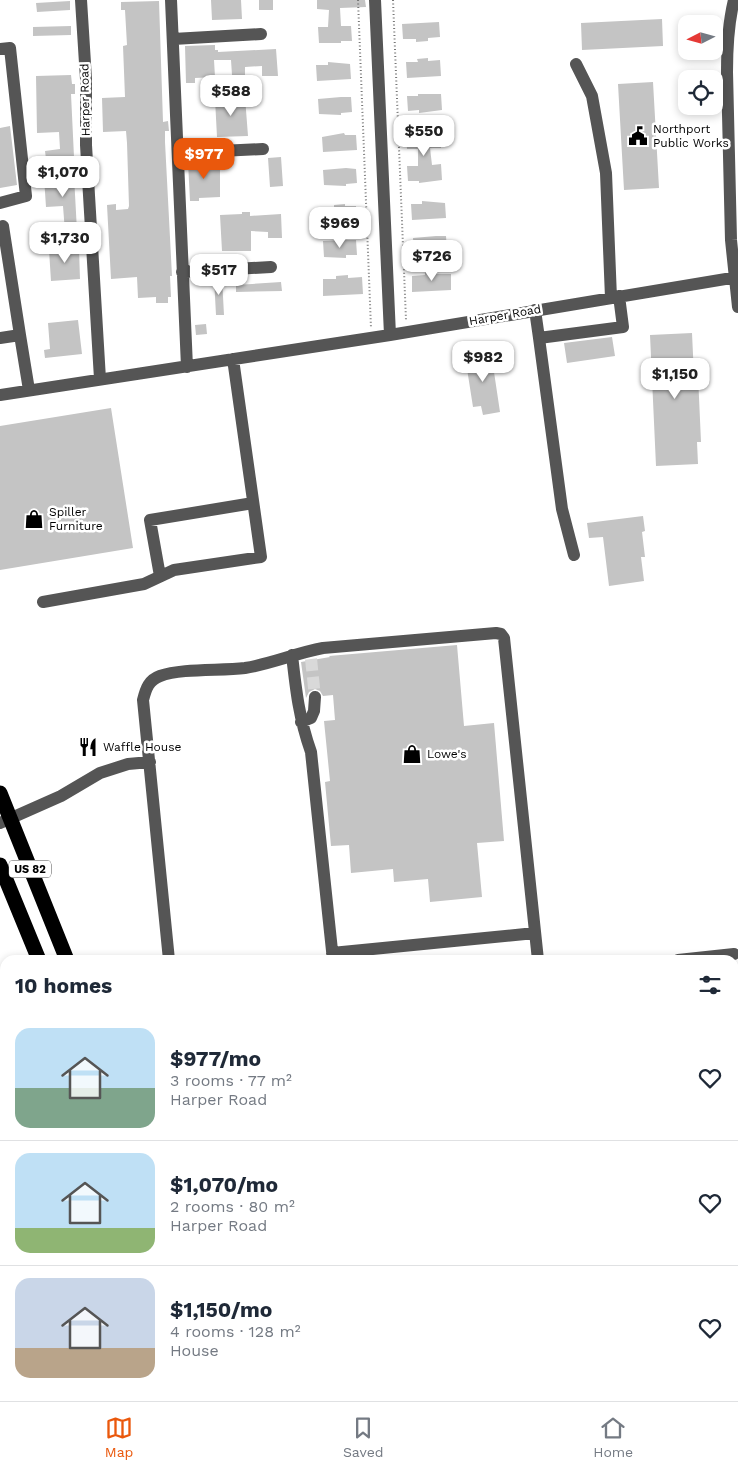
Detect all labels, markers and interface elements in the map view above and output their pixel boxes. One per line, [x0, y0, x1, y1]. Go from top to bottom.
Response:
north arrow [678, 15, 722, 60]
map controls [678, 15, 723, 115]
street label: Harper Road [77, 63, 93, 137]
button: locate [678, 70, 723, 115]
pin: $588 [201, 74, 261, 117]
text: $588 [211, 81, 251, 100]
pin: $550 [394, 114, 454, 157]
text: $550 [404, 121, 444, 140]
place label: Northport Public Works [653, 122, 729, 150]
public building icon: Northport Public Works [627, 125, 649, 147]
pin: $977 [174, 138, 234, 180]
text: $977 [184, 144, 224, 163]
pin: $1,070 [22, 156, 104, 198]
text: $1,070 [37, 162, 89, 181]
pin: $969 [310, 206, 370, 249]
text: $969 [320, 213, 360, 232]
pin: $1,730 [24, 222, 106, 264]
text: $1,730 [40, 228, 90, 247]
pin: $726 [402, 240, 462, 282]
text: $726 [412, 246, 452, 265]
pin: $517 [189, 254, 249, 296]
text: $517 [201, 260, 237, 279]
street label: Harper Road [468, 302, 542, 328]
pin: $982 [453, 340, 513, 383]
text: $982 [463, 347, 503, 366]
pin: $1,150 [634, 358, 716, 400]
text: $1,150 [652, 364, 698, 383]
place label: Spiller Furniture [49, 505, 103, 533]
shop icon: Spiller Furniture [23, 508, 45, 530]
restaurant icon: Waffle House [77, 736, 99, 758]
place label: Waffle House [103, 740, 182, 754]
shop icon: Lowe's [401, 743, 423, 765]
place label: Lowe's [427, 747, 467, 761]
road number: US 82 [9, 861, 51, 878]
icon: filters [696, 971, 724, 999]
text: 10 homes [15, 973, 112, 998]
text: $977/mo [170, 1046, 261, 1071]
icon: home [55, 1048, 115, 1108]
icon: heart [696, 1064, 724, 1092]
text: 3 rooms · 77 m² [170, 1071, 292, 1090]
text: Harper Road [170, 1090, 267, 1109]
text: $1,070/mo [170, 1172, 278, 1197]
icon: home [55, 1173, 115, 1233]
icon: heart [696, 1189, 724, 1217]
text: 2 rooms · 80 m² [170, 1197, 295, 1216]
text: Harper Road [170, 1216, 267, 1235]
text: $1,150/mo [170, 1297, 272, 1322]
icon: home [55, 1298, 115, 1358]
icon: heart [696, 1314, 724, 1342]
text: 4 rooms · 128 m² [170, 1322, 301, 1341]
text: House [170, 1341, 219, 1360]
tab: Map [105, 1414, 133, 1460]
tab: Saved [343, 1414, 384, 1460]
tab: Home [593, 1414, 633, 1460]

